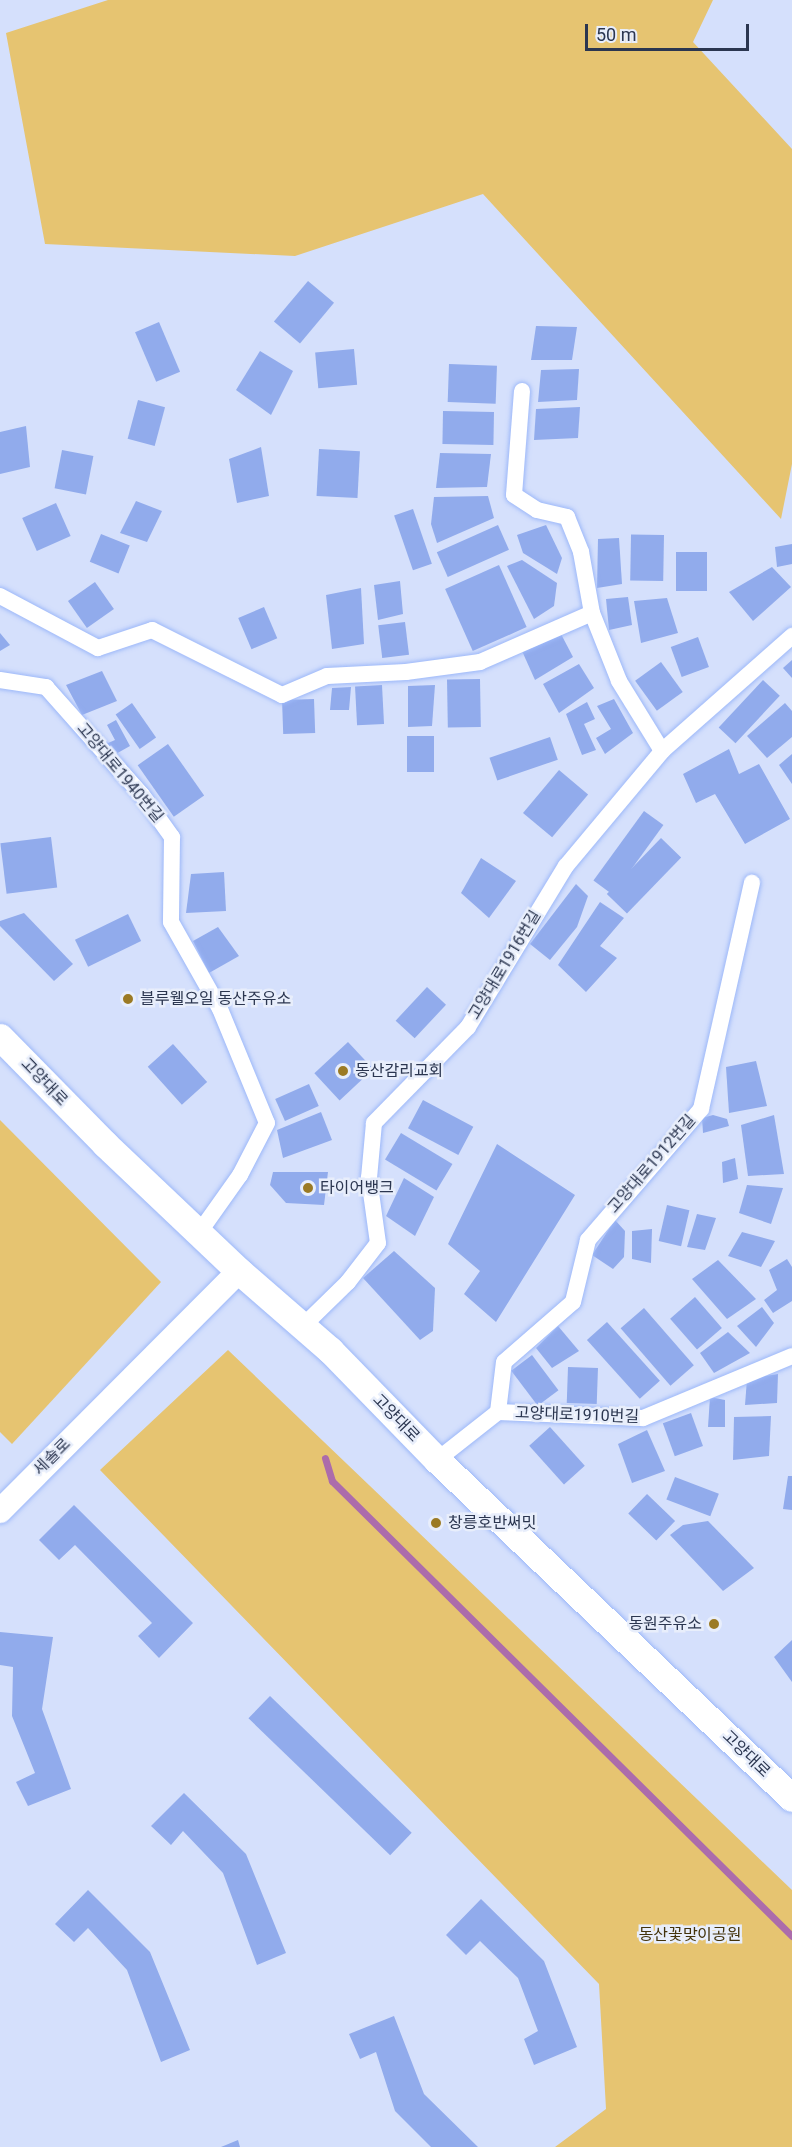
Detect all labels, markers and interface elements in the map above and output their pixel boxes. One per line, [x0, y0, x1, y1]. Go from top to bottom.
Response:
scale bar [588, 12, 752, 50]
text: 50 m [596, 24, 636, 45]
street label: 고양대로1940번길 [73, 719, 167, 827]
street label: 고양대로1916번길 [465, 907, 545, 1023]
place label: 블루웰오일 동산주유소 [140, 989, 291, 1009]
marker: 블루웰오일 동산주유소 [121, 992, 135, 1006]
street label: 고양대로 [17, 1054, 71, 1110]
place label: 동산감리교회 [355, 1061, 443, 1081]
marker: 동산감리교회 [336, 1064, 350, 1078]
street label: 고양대로1912번길 [604, 1111, 700, 1217]
place label: 타이어뱅크 [320, 1178, 394, 1198]
marker: 타이어뱅크 [301, 1181, 315, 1195]
street label: 고양대로 [369, 1390, 423, 1446]
street label: 고양대로1910번길 [515, 1403, 639, 1427]
street label: 세솔로 [30, 1435, 74, 1479]
place label: 창릉호반써밋 [448, 1513, 536, 1533]
marker: 창릉호반써밋 [429, 1516, 443, 1530]
place label: 동원주유소 [628, 1614, 702, 1634]
marker: 동원주유소 [707, 1617, 721, 1631]
street label: 고양대로 [718, 1727, 774, 1781]
park label: 동산꽃맞이공원 [638, 1925, 742, 1945]

